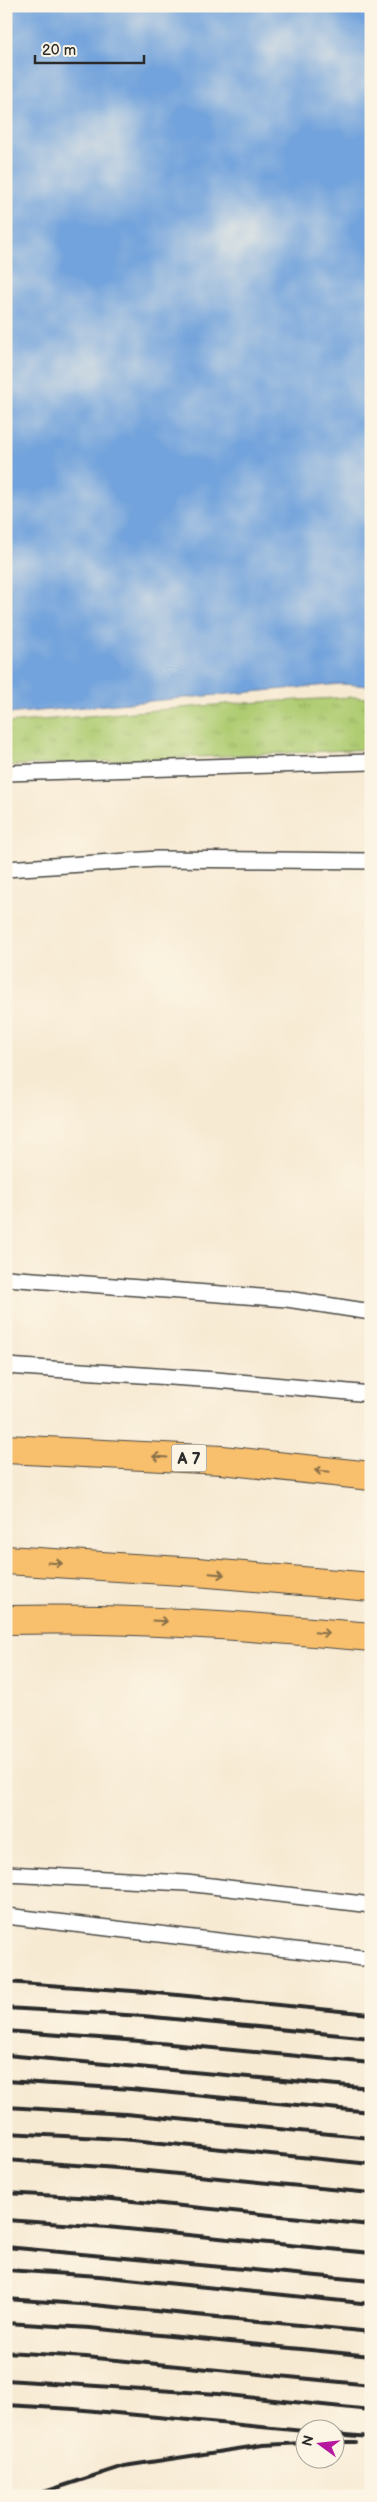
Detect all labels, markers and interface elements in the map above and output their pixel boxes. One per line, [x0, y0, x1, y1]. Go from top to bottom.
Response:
scale bar [35, 32, 144, 64]
text: 20 m [42, 41, 76, 60]
road number: A 7 [172, 1445, 206, 1472]
one-way arrow [153, 1452, 169, 1461]
one-way arrow [315, 1466, 331, 1476]
one-way arrow [47, 1558, 63, 1567]
one-way arrow [209, 1569, 225, 1579]
one-way arrow [152, 1617, 168, 1626]
one-way arrow [314, 1628, 330, 1638]
north arrow [294, 2420, 344, 2470]
text: N [298, 2433, 317, 2448]

